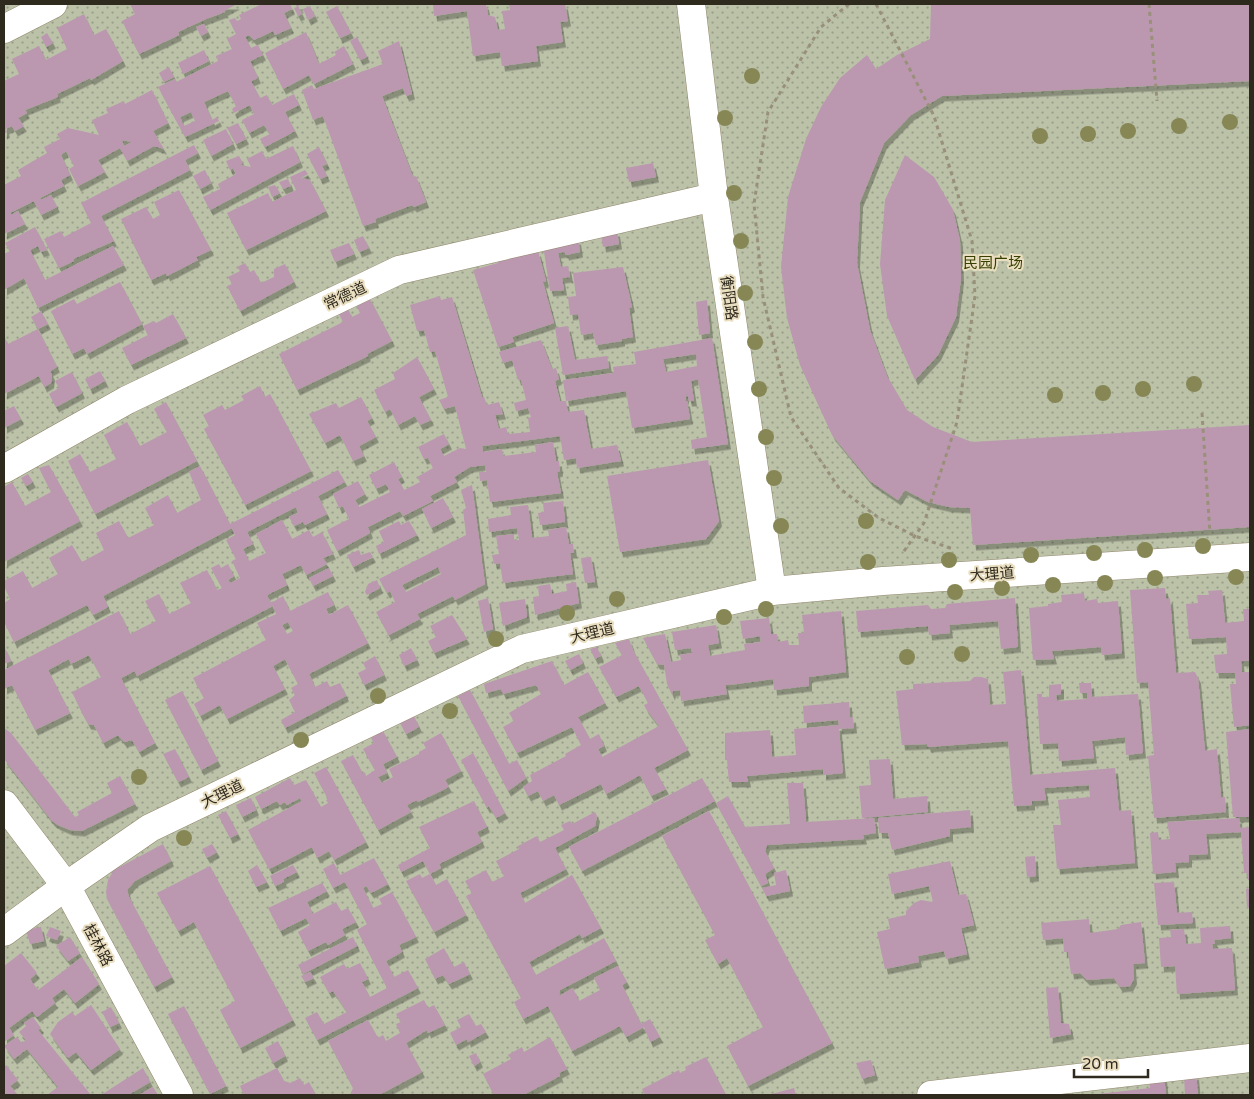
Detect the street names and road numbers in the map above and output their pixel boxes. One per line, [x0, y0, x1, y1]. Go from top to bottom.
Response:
street label: 衡阳路 [717, 274, 741, 322]
street label: 常德道 [321, 278, 369, 314]
street label: 大理道 [969, 563, 1015, 585]
street label: 大理道 [568, 619, 616, 647]
street label: 大理道 [198, 776, 246, 812]
street label: 桂林路 [79, 921, 117, 969]

